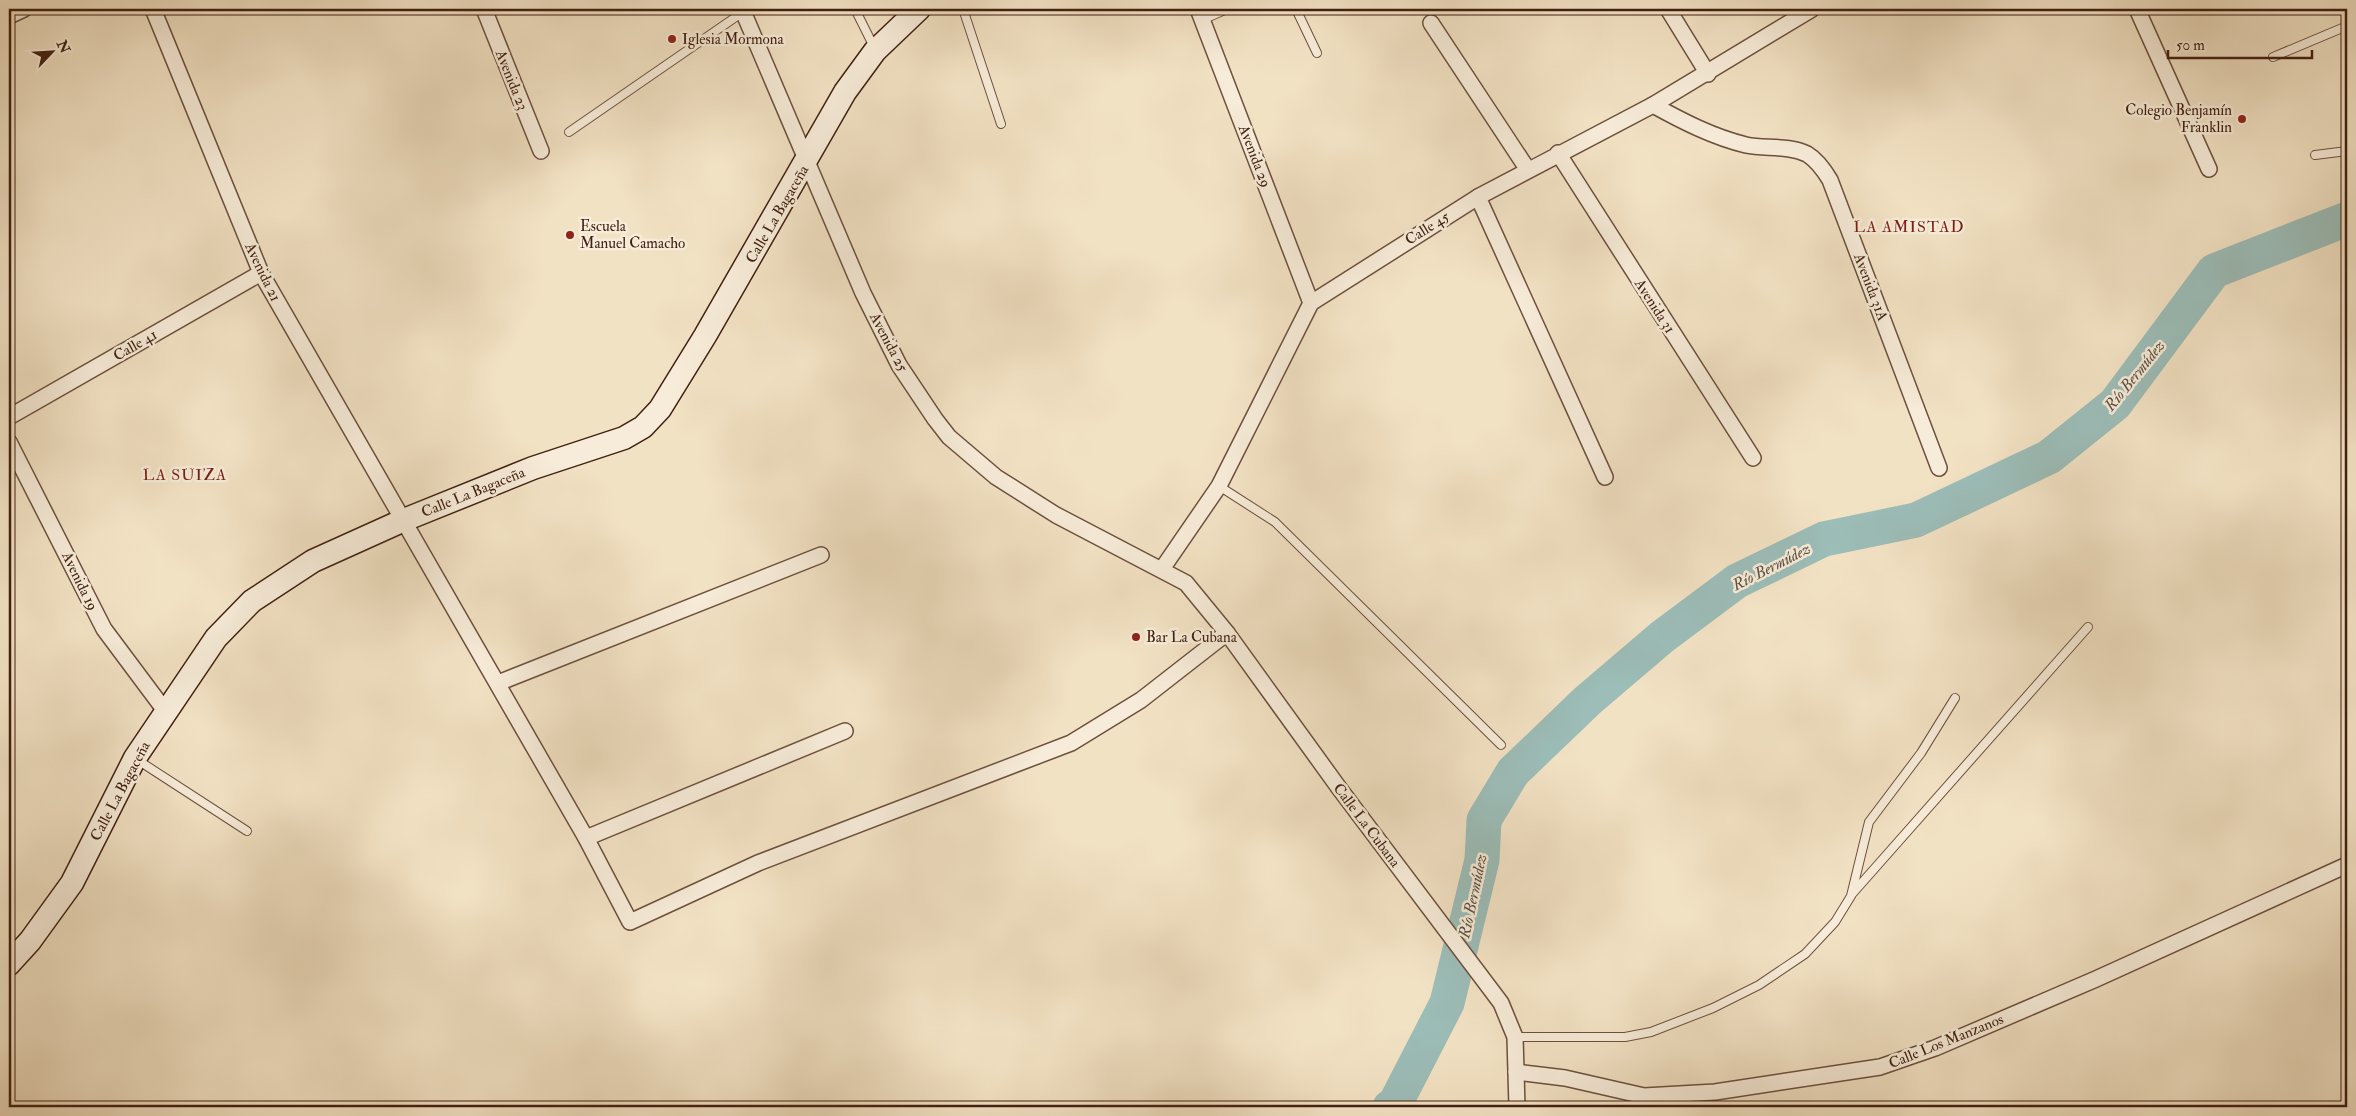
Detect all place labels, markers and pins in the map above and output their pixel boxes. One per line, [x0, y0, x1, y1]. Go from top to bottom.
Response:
place label: Iglesia Mormona [682, 30, 785, 49]
marker: Iglesia Mormona [666, 33, 678, 45]
place label: Colegio Benjamín Franklin [2125, 101, 2232, 137]
marker: Colegio Benjamín Franklin [2236, 113, 2248, 125]
place label: Escuela Manuel Camacho [580, 217, 685, 253]
marker: Escuela Manuel Camacho [564, 229, 576, 241]
place label: Bar La Cubana [1146, 628, 1238, 647]
marker: Bar La Cubana [1130, 631, 1142, 643]

